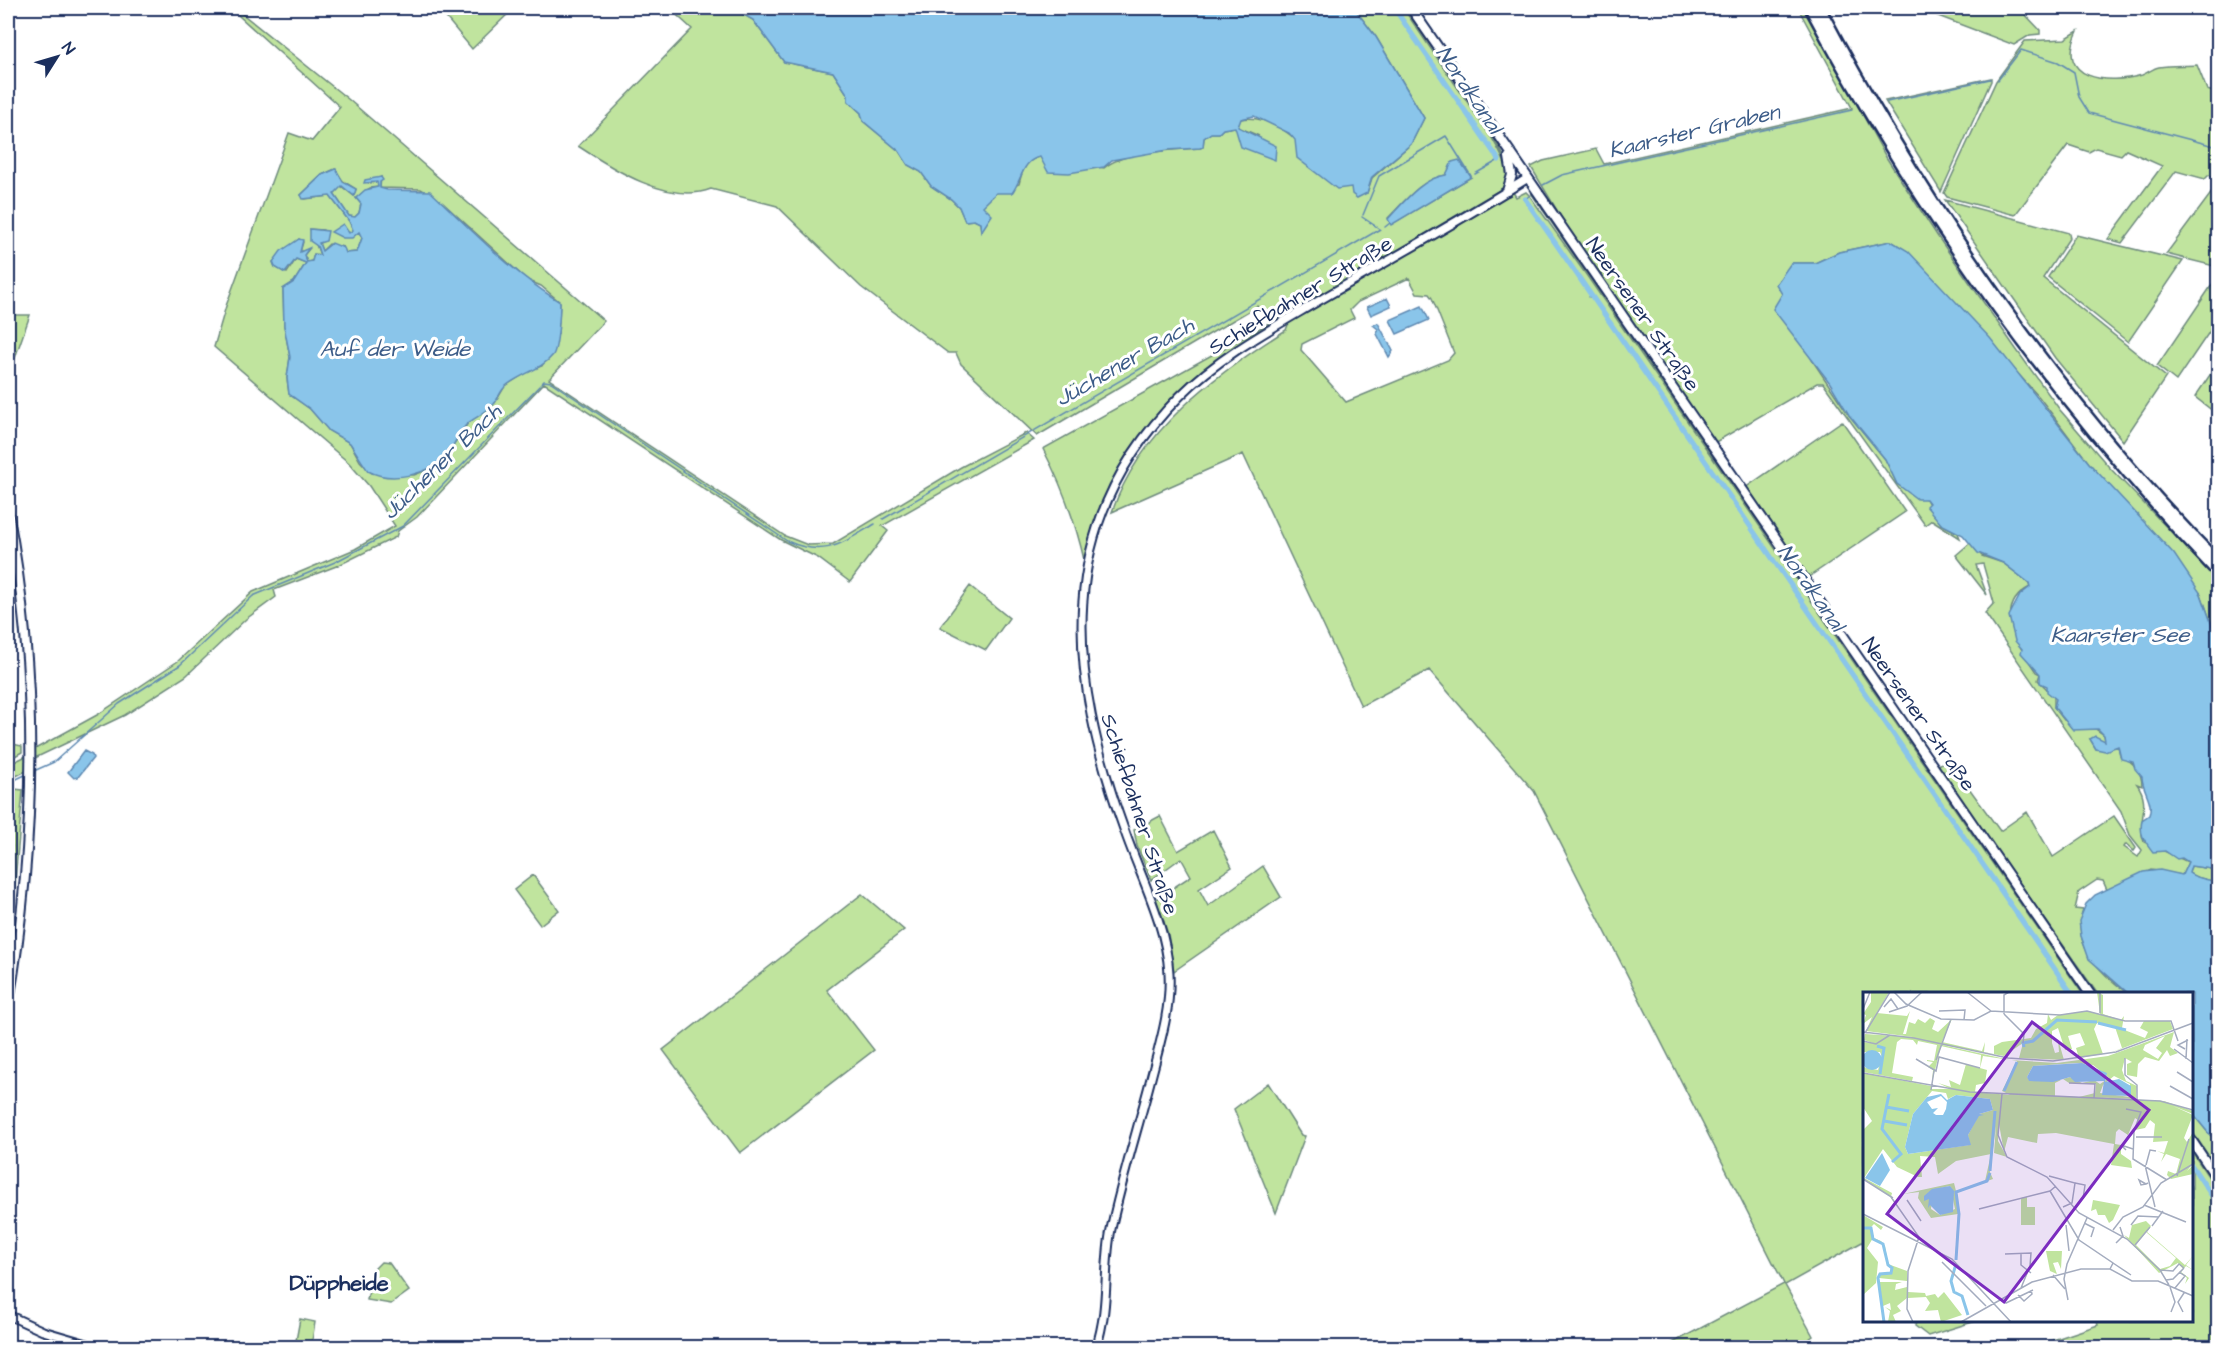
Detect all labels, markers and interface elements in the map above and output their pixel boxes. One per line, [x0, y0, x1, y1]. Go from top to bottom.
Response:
north arrow [27, 27, 87, 87]
text: N [56, 38, 80, 59]
water label: Nordkanal [1428, 40, 1511, 142]
water label: Kaarster Graben [1606, 96, 1785, 166]
street label: Schiefbahner Straße [1203, 229, 1398, 362]
street label: Neersener Straße [1579, 232, 1707, 397]
water label: Jüchener Bach [1050, 310, 1201, 414]
water label: Auf der Weide [320, 334, 471, 365]
water label: Jüchener Bach [376, 396, 509, 527]
water label: Nordkanal [1769, 538, 1854, 640]
water label: Kaarster See [2051, 620, 2190, 651]
street label: Neersener Straße [1855, 632, 1983, 797]
street label: Schiefbahner Straße [1093, 710, 1186, 918]
inset map [1863, 992, 2193, 1322]
district label: Düppheide [289, 1268, 389, 1299]

